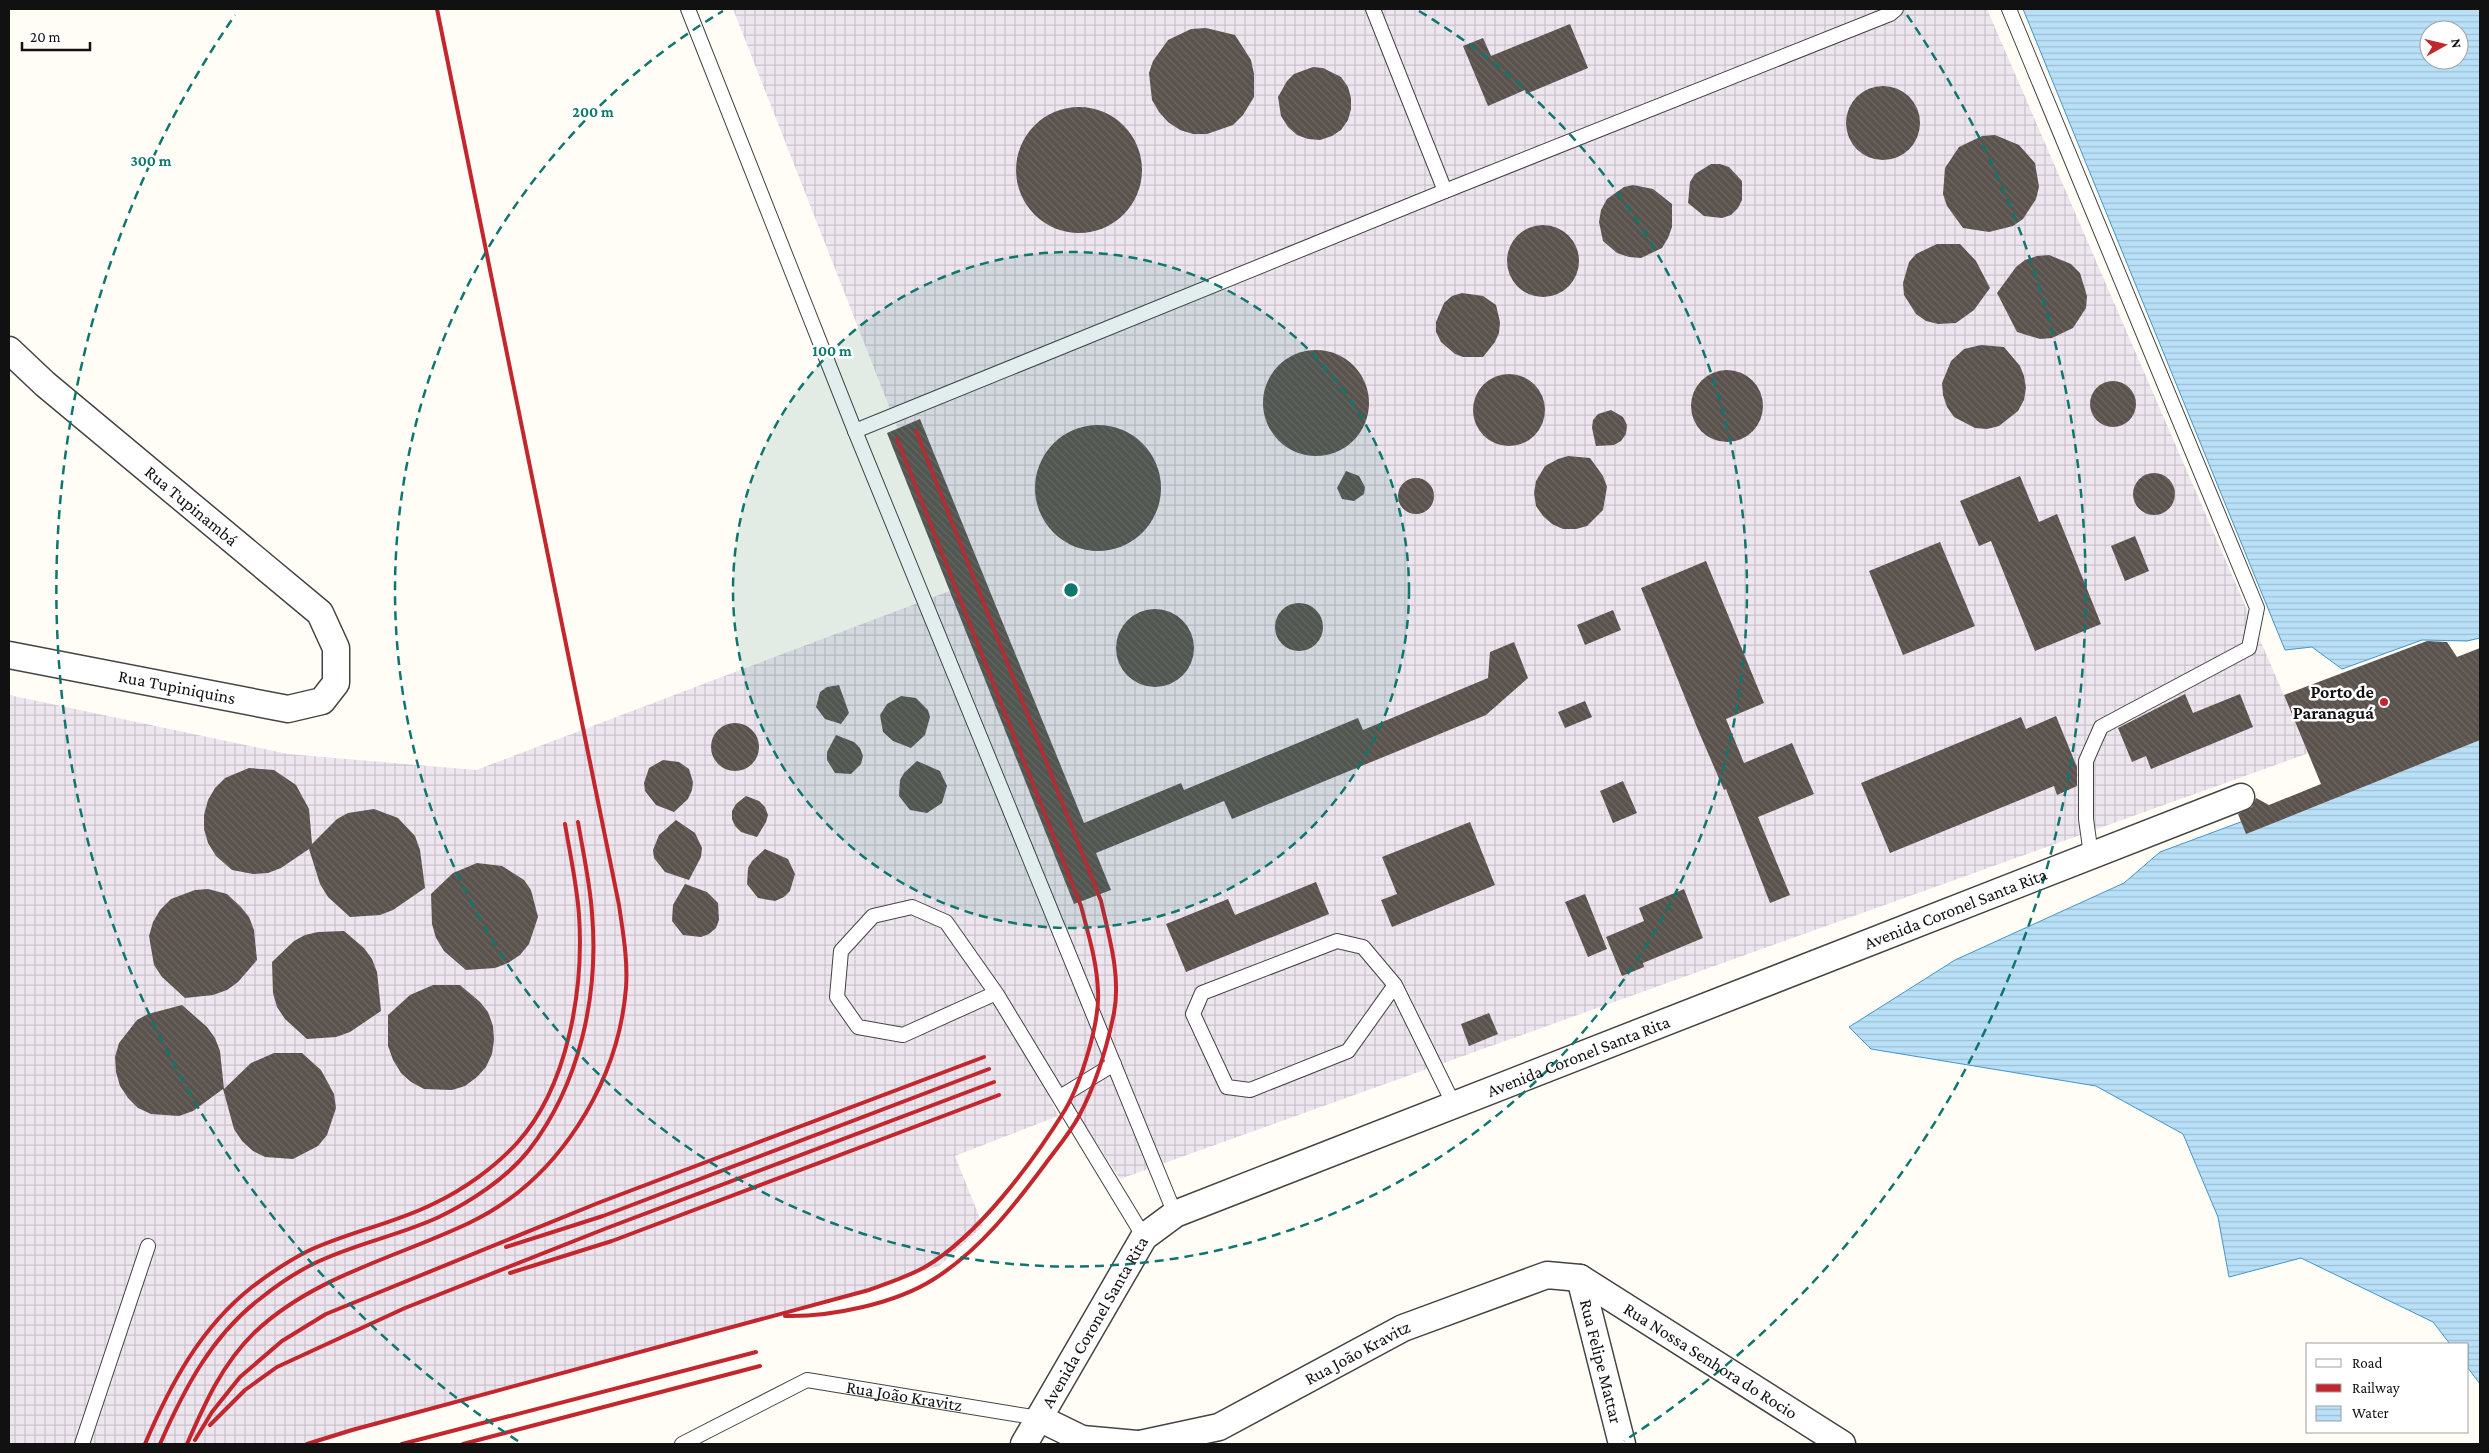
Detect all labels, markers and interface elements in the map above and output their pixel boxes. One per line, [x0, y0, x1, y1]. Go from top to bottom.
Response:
scale bar [22, 20, 90, 52]
north arrow [2419, 20, 2469, 70]
text: 20 m [30, 29, 61, 45]
text: N [2448, 37, 2466, 49]
text: 200 m [572, 104, 614, 120]
text: 300 m [130, 153, 172, 169]
text: 100 m [812, 343, 852, 359]
street label: Rua Tupinambá [141, 462, 242, 550]
centre of rings [1062, 581, 1080, 599]
street label: Rua Tupiniquins [117, 666, 237, 708]
place label: Porto de Paranaguá [2293, 682, 2374, 723]
marker: Porto de Paranaguá [2378, 696, 2390, 708]
street label: Avenida Coronel Santa Rita [1861, 864, 2050, 953]
street label: Avenida Coronel Santa Rita [1484, 1011, 1673, 1101]
street label: Avenida Coronel Santa Rita [1037, 1233, 1152, 1411]
street label: Rua Felipe Mattar [1576, 1297, 1627, 1426]
street label: Rua Nossa Senhora do Rocio [1620, 1298, 1801, 1423]
street label: Rua João Kravitz [1301, 1316, 1413, 1389]
legend [2306, 1343, 2469, 1433]
text: Road [2352, 1355, 2383, 1371]
street label: Rua João Kravitz [845, 1377, 964, 1415]
text: Railway [2352, 1380, 2400, 1397]
text: Water [2352, 1405, 2389, 1421]

